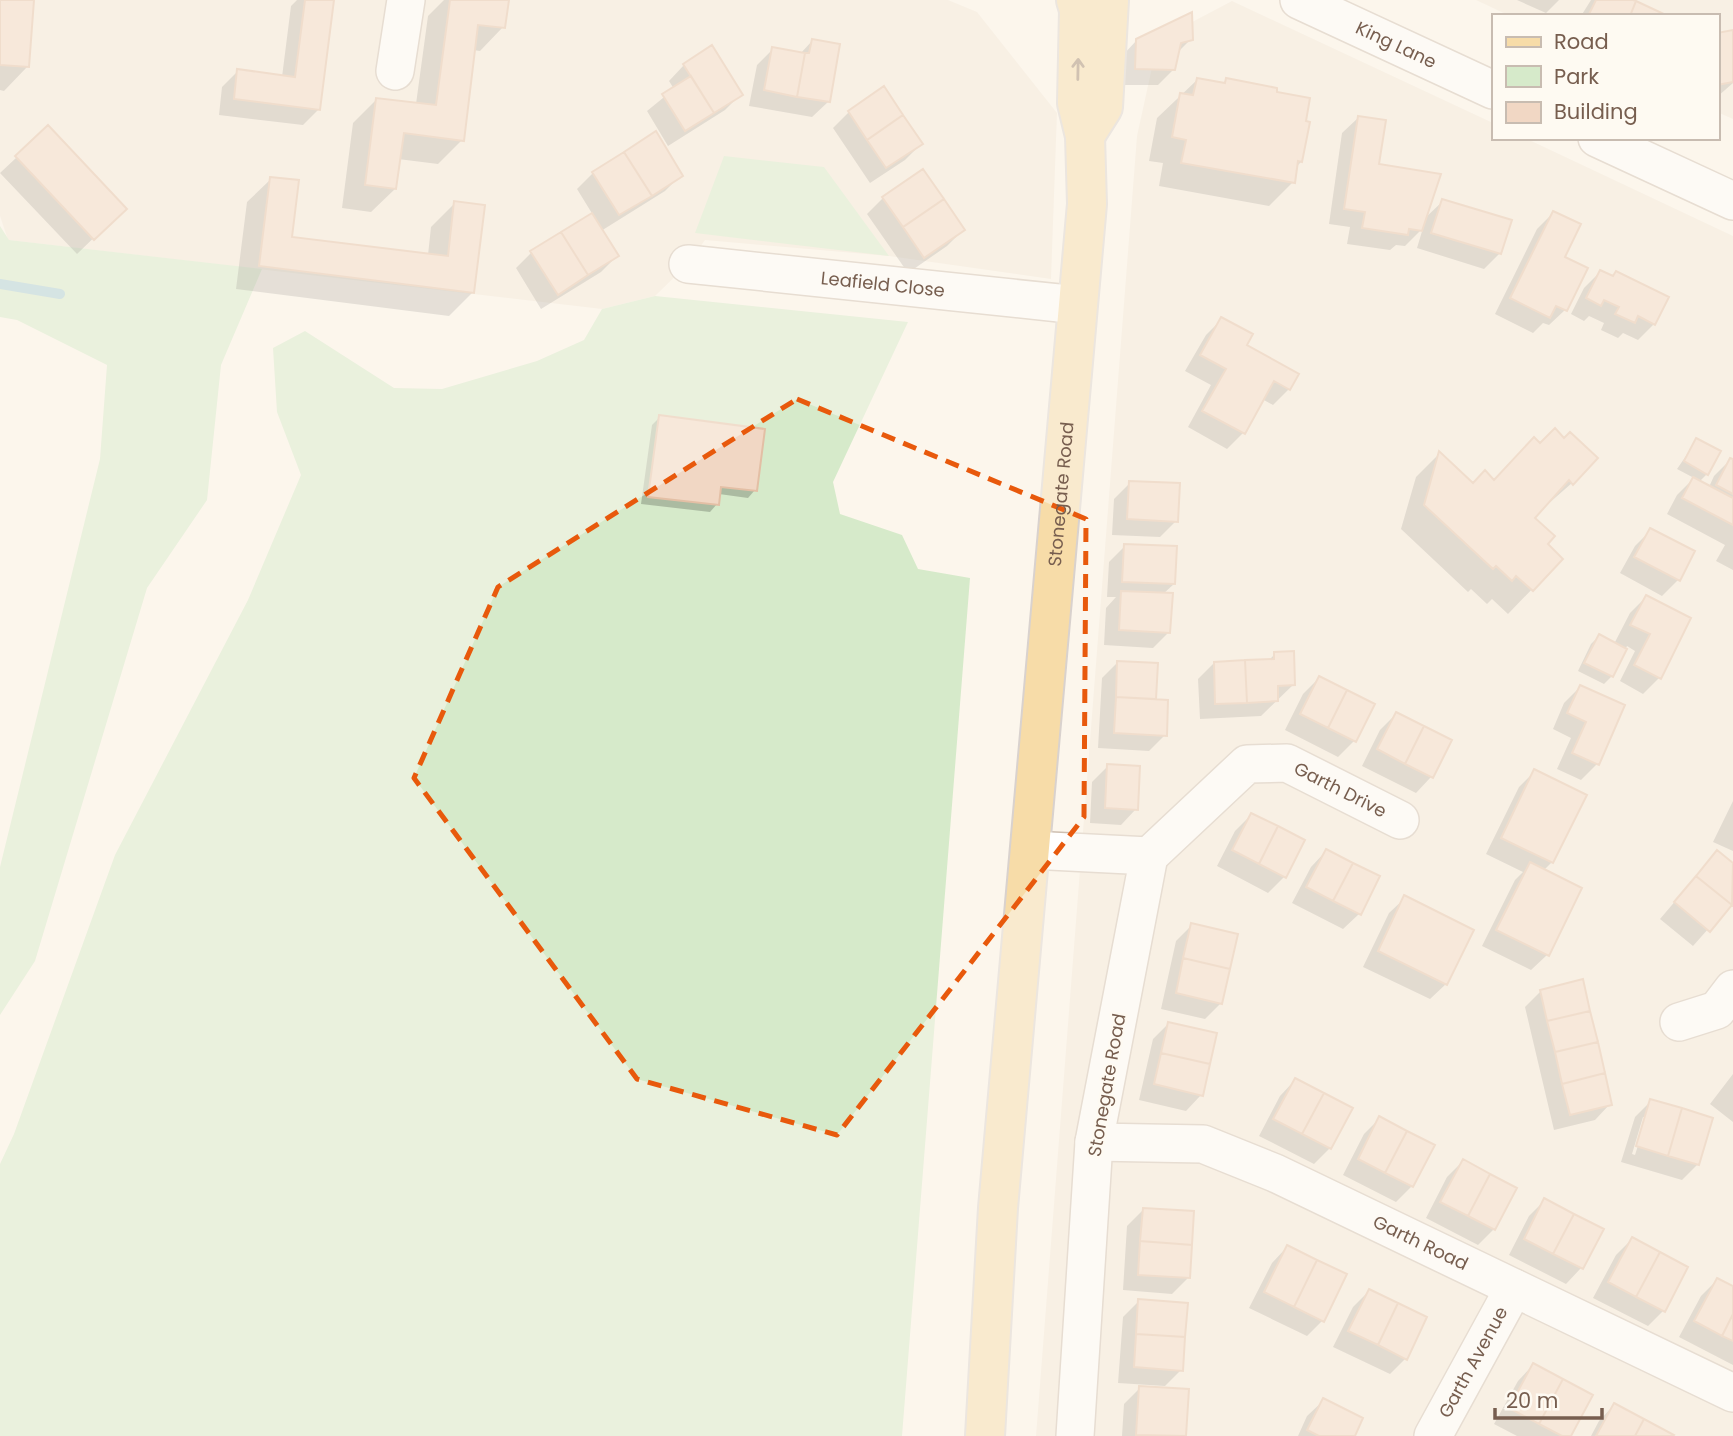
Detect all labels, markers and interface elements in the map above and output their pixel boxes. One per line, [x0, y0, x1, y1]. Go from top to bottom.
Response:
legend [1492, 14, 1719, 140]
street label: King Lane [1352, 15, 1441, 74]
text: Road [1554, 27, 1609, 56]
one-way arrow [1071, 58, 1084, 81]
text: Park [1554, 62, 1599, 91]
text: Building [1554, 97, 1638, 126]
street label: Leafield Close [820, 265, 946, 303]
street label: Stonegate Road [1042, 421, 1080, 567]
street label: Garth Drive [1290, 755, 1391, 823]
street label: Stonegate Road [1082, 1011, 1131, 1158]
street label: Garth Road [1369, 1209, 1472, 1276]
street label: Garth Avenue [1432, 1302, 1513, 1422]
scale bar [1495, 1376, 1602, 1420]
text: 20 m [1506, 1386, 1559, 1415]

